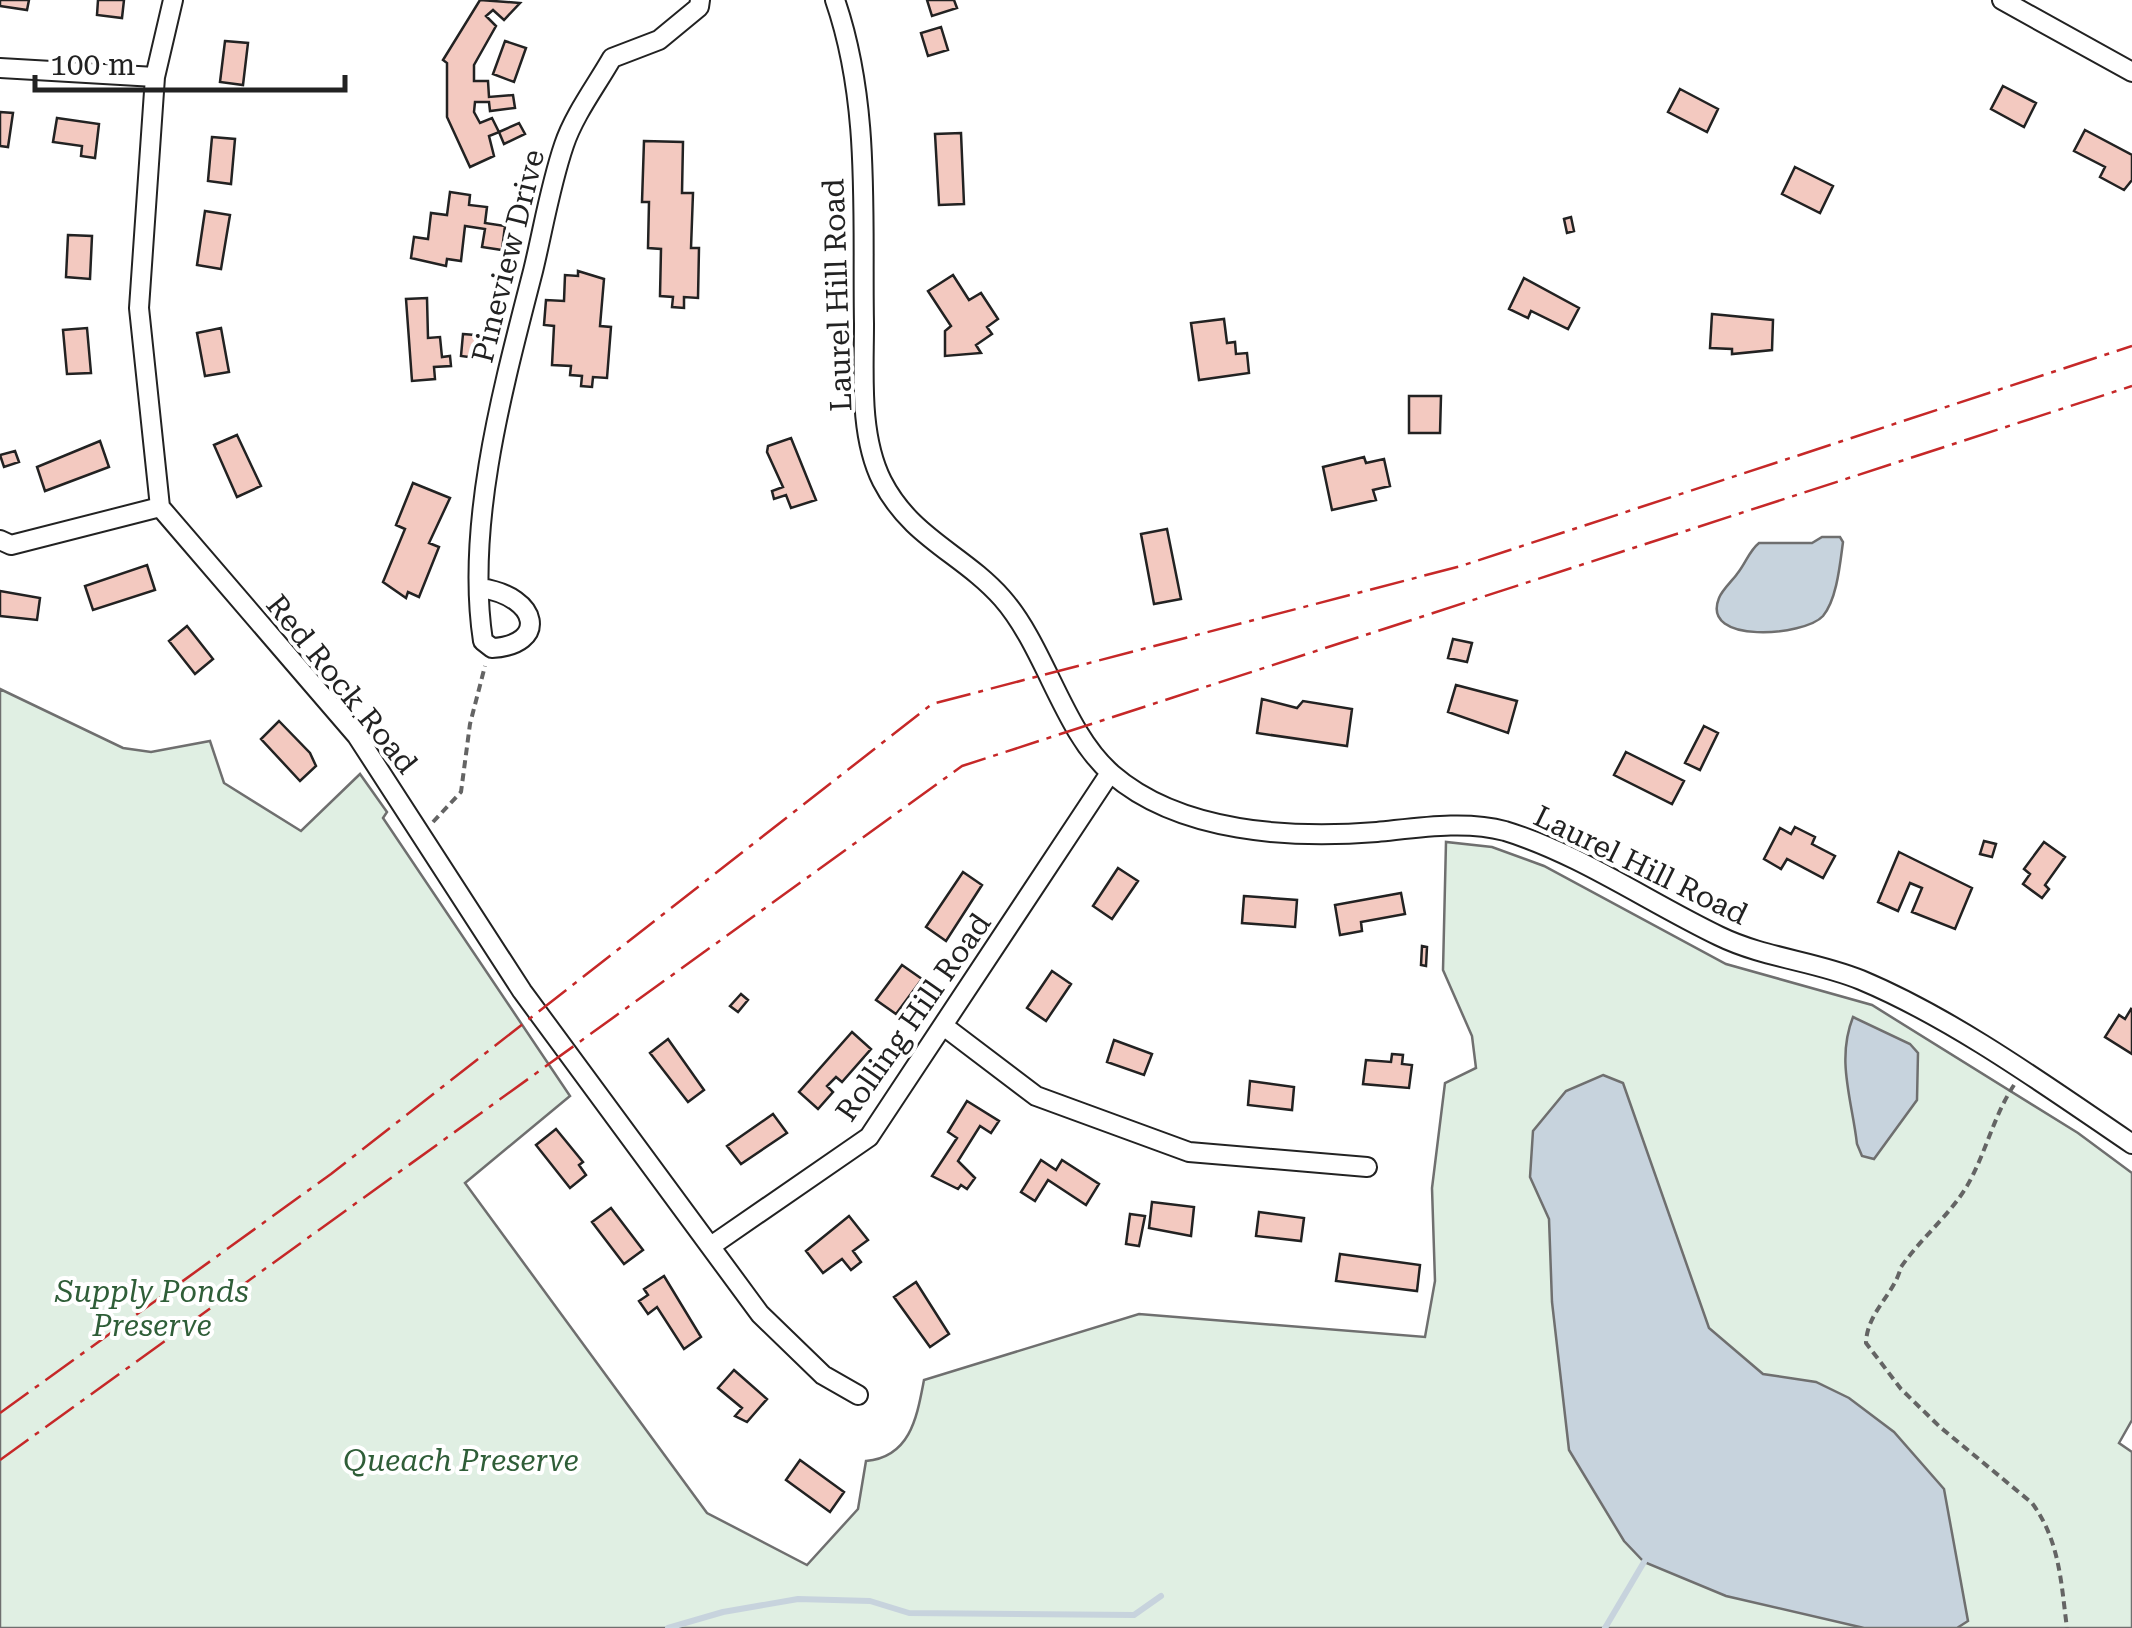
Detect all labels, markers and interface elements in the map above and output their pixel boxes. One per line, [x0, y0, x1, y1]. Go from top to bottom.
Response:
scale bar [35, 30, 345, 92]
text: 100 m [50, 47, 135, 82]
street label: Pineview Drive [465, 146, 551, 366]
street label: Laurel Hill Road [815, 178, 859, 412]
street label: Red Rock Road [259, 588, 425, 780]
street label: Laurel Hill Road [1529, 798, 1753, 932]
street label: Rolling Hill Road [828, 906, 998, 1128]
park label: Supply Ponds Preserve [54, 1274, 249, 1343]
park label: Queach Preserve [343, 1443, 579, 1478]

